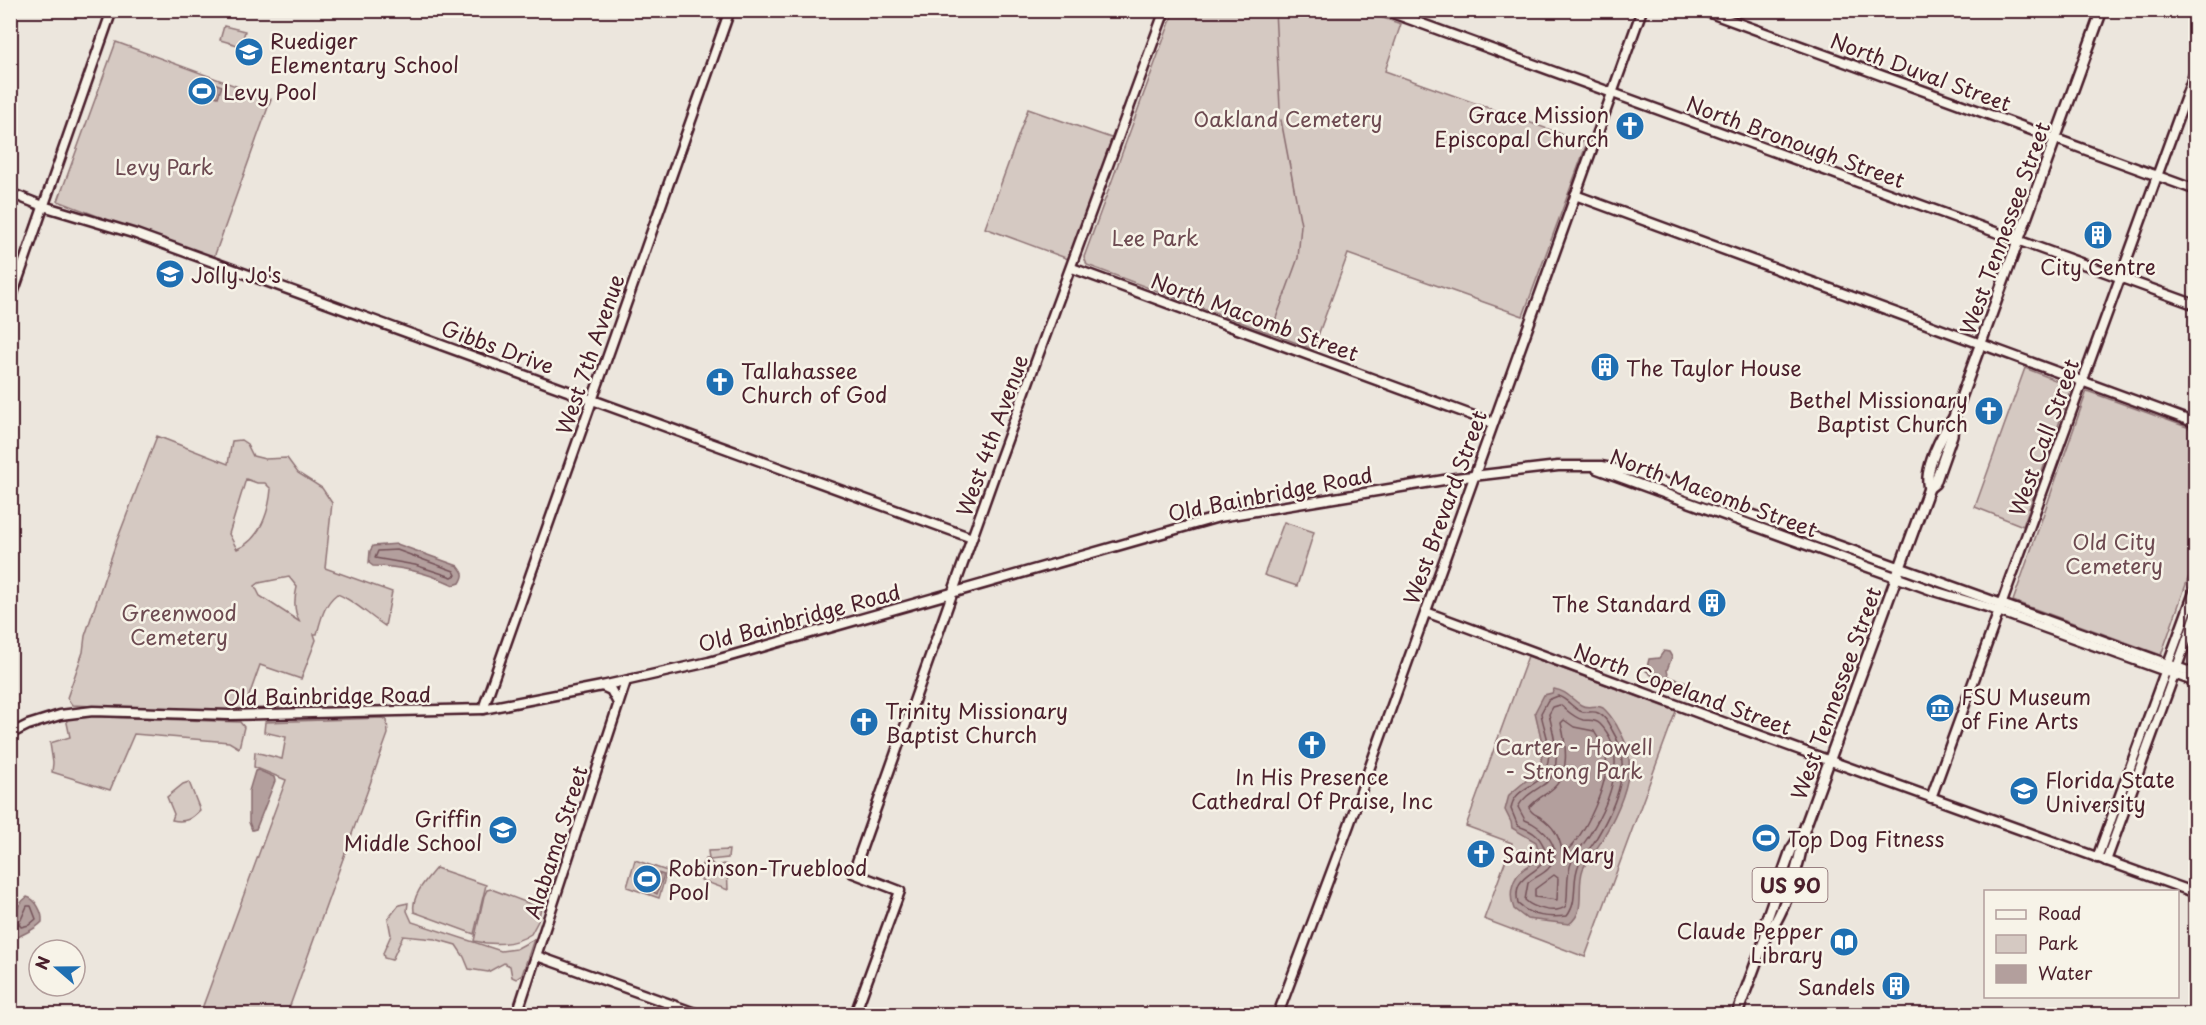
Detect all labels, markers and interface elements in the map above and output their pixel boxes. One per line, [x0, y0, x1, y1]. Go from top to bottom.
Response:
street label: North Duval Street [1826, 23, 2016, 119]
place label: Ruediger Elementary School [270, 24, 459, 80]
school or university icon: Ruediger Elementary School [233, 36, 265, 68]
sports icon: Levy Pool [186, 75, 218, 107]
place label: Levy Pool [223, 75, 317, 107]
street label: North Bronough Street [1682, 87, 1910, 195]
place label: Grace Mission Episcopal Church [1434, 98, 1609, 154]
park label: Oakland Cemetery [1193, 102, 1383, 134]
church icon: Grace Mission Episcopal Church [1614, 110, 1646, 142]
street label: West Tennessee Street [1951, 117, 2057, 339]
park label: Levy Park [115, 150, 214, 182]
building icon: City Centre [2082, 219, 2114, 251]
park label: Lee Park [1111, 221, 1199, 253]
place label: City Centre [2040, 250, 2156, 282]
school or university icon: Jolly Jo's [154, 258, 186, 290]
place label: Jolly Jo's [191, 258, 281, 290]
street label: North Macomb Street [1147, 264, 1363, 368]
street label: West 7th Avenue [547, 269, 631, 439]
street label: Gibbs Drive [437, 311, 559, 381]
street label: West 4th Avenue [947, 350, 1035, 520]
building icon: The Taylor House [1589, 351, 1621, 383]
place label: The Taylor House [1626, 351, 1802, 383]
place label: Tallahassee Church of God [741, 354, 887, 410]
street label: West Call Street [2000, 354, 2086, 520]
church icon: Tallahassee Church of God [704, 366, 736, 398]
place label: Bethel Missionary Baptist Church [1788, 383, 1968, 439]
church icon: Bethel Missionary Baptist Church [1973, 395, 2005, 427]
street label: West Brevard Street [1394, 405, 1494, 609]
street label: North Macomb Street [1606, 440, 1822, 544]
street label: Old Bainbridge Road [1165, 457, 1375, 529]
park label: Old City Cemetery [2065, 525, 2163, 581]
street label: Old Bainbridge Road [694, 575, 904, 659]
street label: West Tennessee Street [1782, 582, 1888, 804]
place label: The Standard [1552, 587, 1691, 619]
building icon: The Standard [1696, 587, 1728, 619]
park label: Greenwood Cemetery [121, 596, 237, 652]
street label: North Copeland Street [1570, 634, 1796, 742]
street label: Old Bainbridge Road [223, 677, 431, 713]
place label: FSU Museum of Fine Arts [1961, 680, 2091, 736]
museum icon: FSU Museum of Fine Arts [1924, 692, 1956, 724]
place label: Trinity Missionary Baptist Church [885, 694, 1068, 750]
church icon: Trinity Missionary Baptist Church [848, 706, 880, 738]
church icon: In His Presence Cathedral Of Praise, Inc [1296, 729, 1328, 761]
park label: Carter - Howell - Strong Park [1495, 730, 1653, 786]
place label: In His Presence Cathedral Of Praise, Inc [1191, 760, 1433, 816]
street label: Alabama Street [515, 761, 595, 923]
place label: Florida State University [2045, 763, 2175, 819]
school or university icon: Florida State University [2008, 775, 2040, 807]
place label: Griffin Middle School [344, 802, 482, 858]
school or university icon: Griffin Middle School [487, 814, 519, 846]
sports icon: Top Dog Fitness [1750, 822, 1782, 854]
place label: Top Dog Fitness [1787, 822, 1944, 854]
church icon: Saint Mary [1465, 838, 1497, 870]
place label: Saint Mary [1502, 838, 1615, 870]
place label: Robinson-Trueblood Pool [668, 851, 867, 907]
sports icon: Robinson-Trueblood Pool [631, 863, 663, 895]
road number: US 90 [1752, 868, 1828, 902]
legend [1984, 890, 2179, 998]
text: Road [2038, 899, 2082, 926]
place label: Claude Pepper Library [1676, 914, 1823, 970]
library icon: Claude Pepper Library [1828, 926, 1860, 958]
text: Park [2038, 929, 2078, 956]
north arrow [27, 938, 87, 998]
text: N [29, 952, 55, 973]
text: Water [2038, 959, 2093, 986]
place label: Sandels [1798, 970, 1875, 1002]
building icon: Sandels [1880, 970, 1912, 1002]

